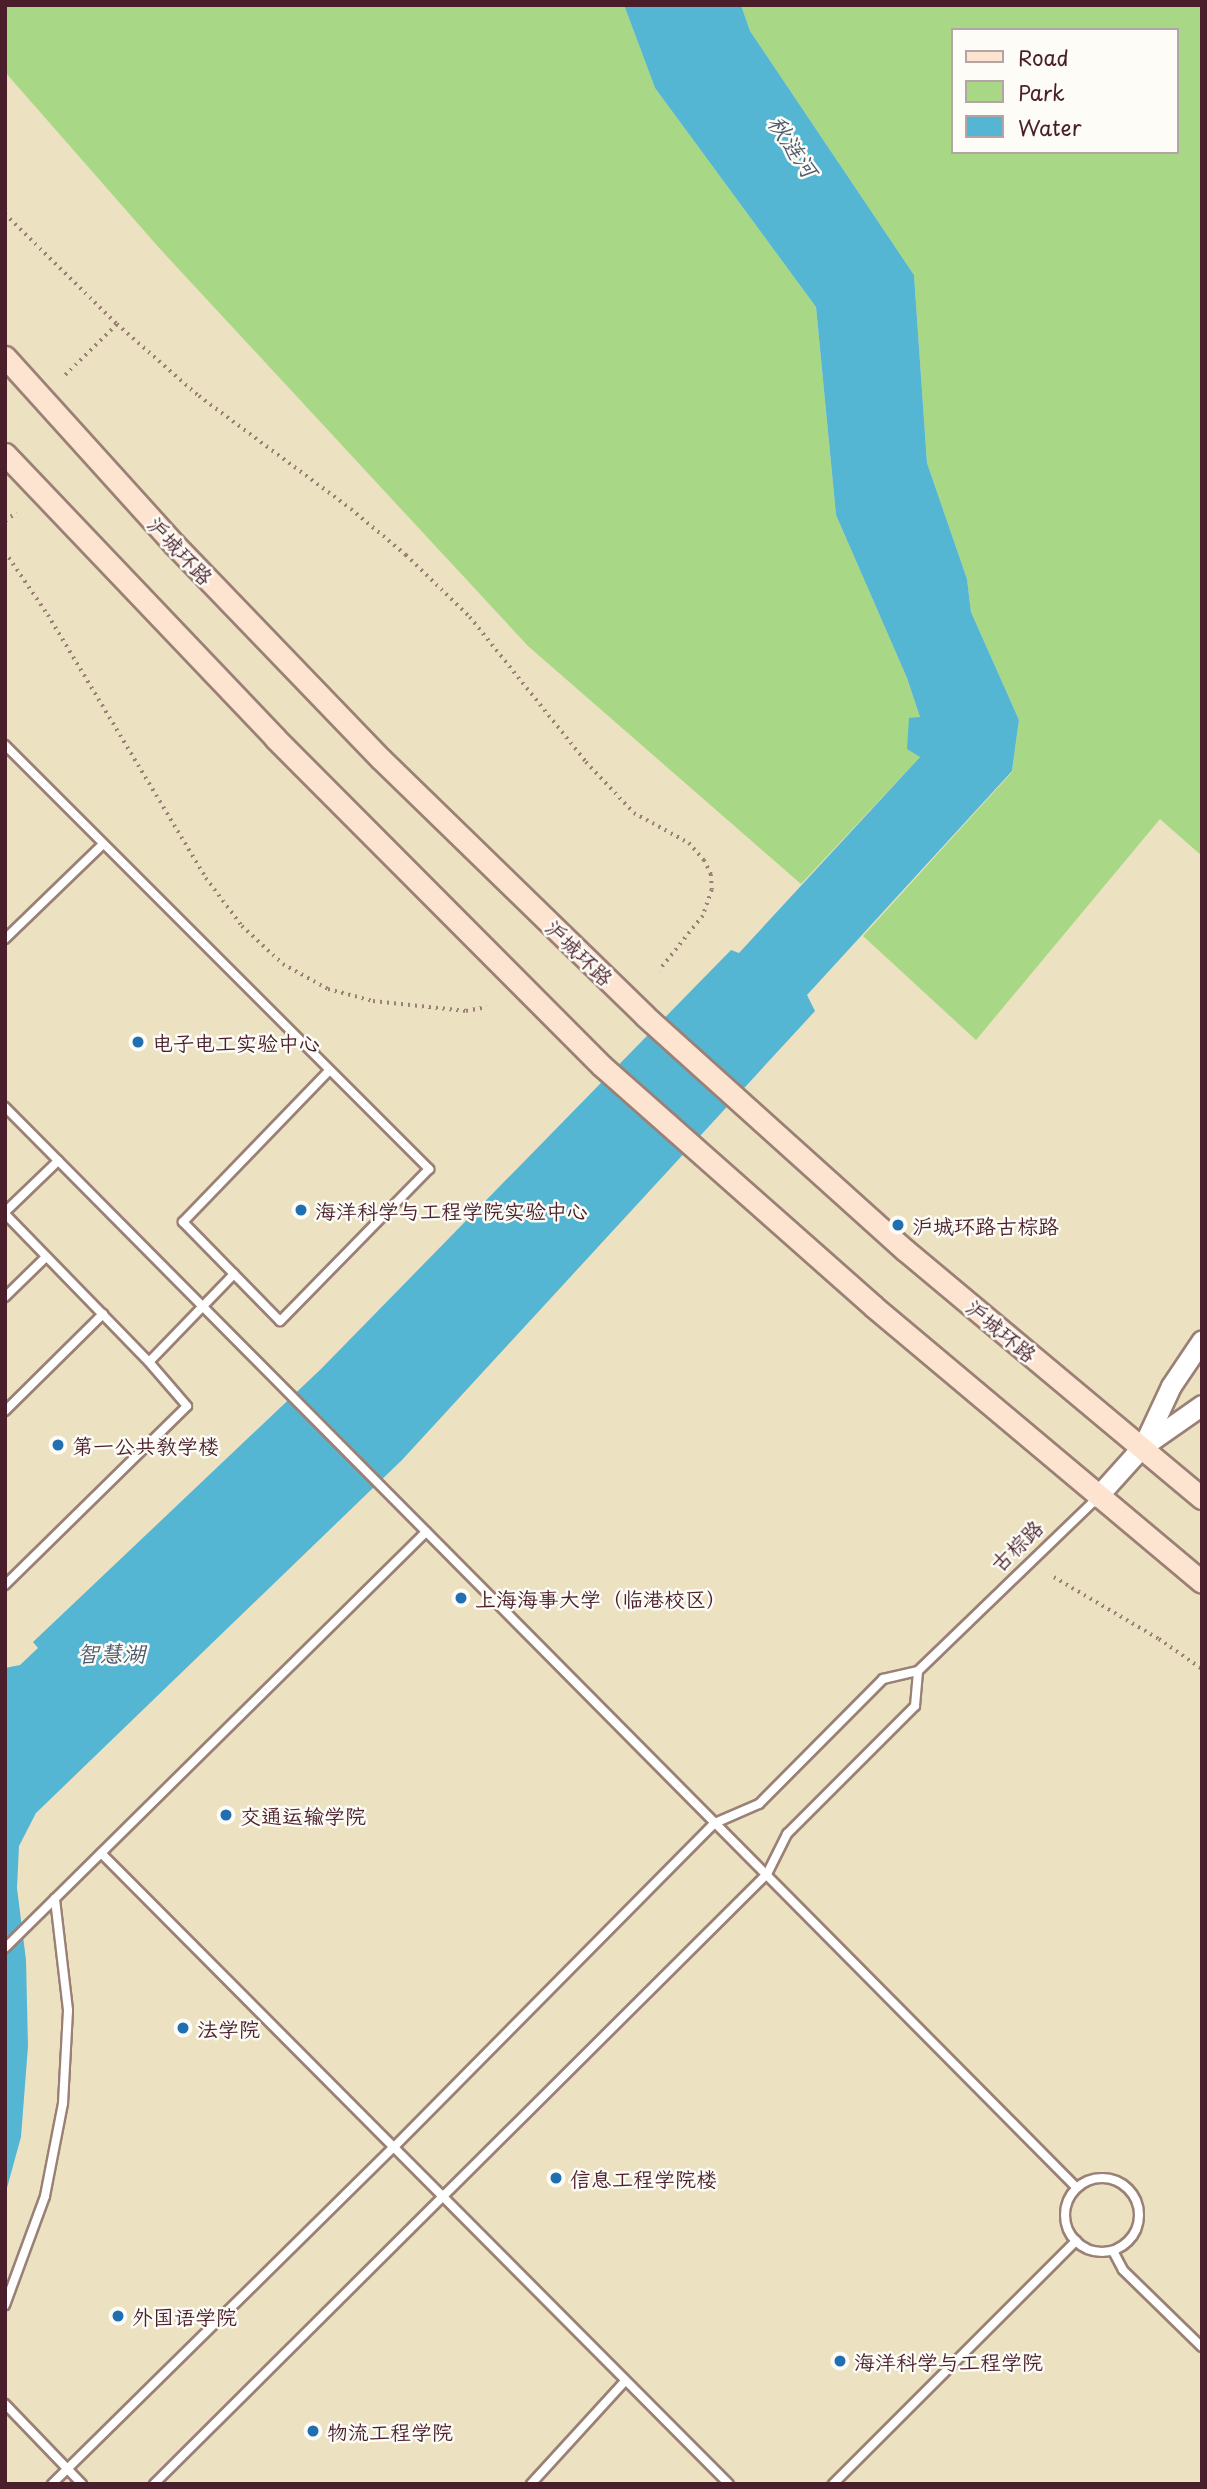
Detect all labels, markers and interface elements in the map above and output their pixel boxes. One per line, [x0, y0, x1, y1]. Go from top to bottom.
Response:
legend [951, 28, 1179, 154]
text: Road [1018, 41, 1069, 73]
text: Park [1018, 76, 1065, 108]
water label: 秋涟河 [762, 110, 824, 182]
text: Water [1018, 111, 1081, 143]
street label: 沪城环路 [143, 511, 219, 589]
street label: 沪城环路 [541, 914, 619, 990]
place label: 电子电工实验中心 [152, 1029, 320, 1055]
marker: 电子电工实验中心 [130, 1034, 146, 1050]
place label: 海洋科学与工程学院实验中心 [315, 1197, 588, 1223]
marker: 海洋科学与工程学院实验中心 [293, 1202, 309, 1218]
place label: 沪城环路古棕路 [912, 1212, 1059, 1238]
marker: 沪城环路古棕路 [890, 1217, 906, 1233]
street label: 沪城环路 [962, 1293, 1042, 1367]
place label: 第一公共教学楼 [72, 1432, 219, 1458]
marker: 第一公共教学楼 [50, 1437, 66, 1453]
street label: 古棕路 [985, 1514, 1047, 1576]
place label: 上海海事大学（临港校区） [475, 1585, 727, 1611]
marker: 上海海事大学（临港校区） [453, 1590, 469, 1606]
water label: 智慧湖 [77, 1639, 145, 1667]
place label: 交通运输学院 [240, 1802, 366, 1828]
marker: 交通运输学院 [218, 1807, 234, 1823]
place label: 法学院 [197, 2015, 260, 2041]
marker: 法学院 [175, 2020, 191, 2036]
place label: 信息工程学院楼 [570, 2165, 717, 2191]
marker: 信息工程学院楼 [548, 2170, 564, 2186]
place label: 外国语学院 [132, 2303, 237, 2329]
marker: 外国语学院 [110, 2308, 126, 2324]
place label: 海洋科学与工程学院 [854, 2348, 1043, 2374]
marker: 海洋科学与工程学院 [832, 2353, 848, 2369]
place label: 物流工程学院 [327, 2418, 453, 2444]
marker: 物流工程学院 [305, 2423, 321, 2439]

